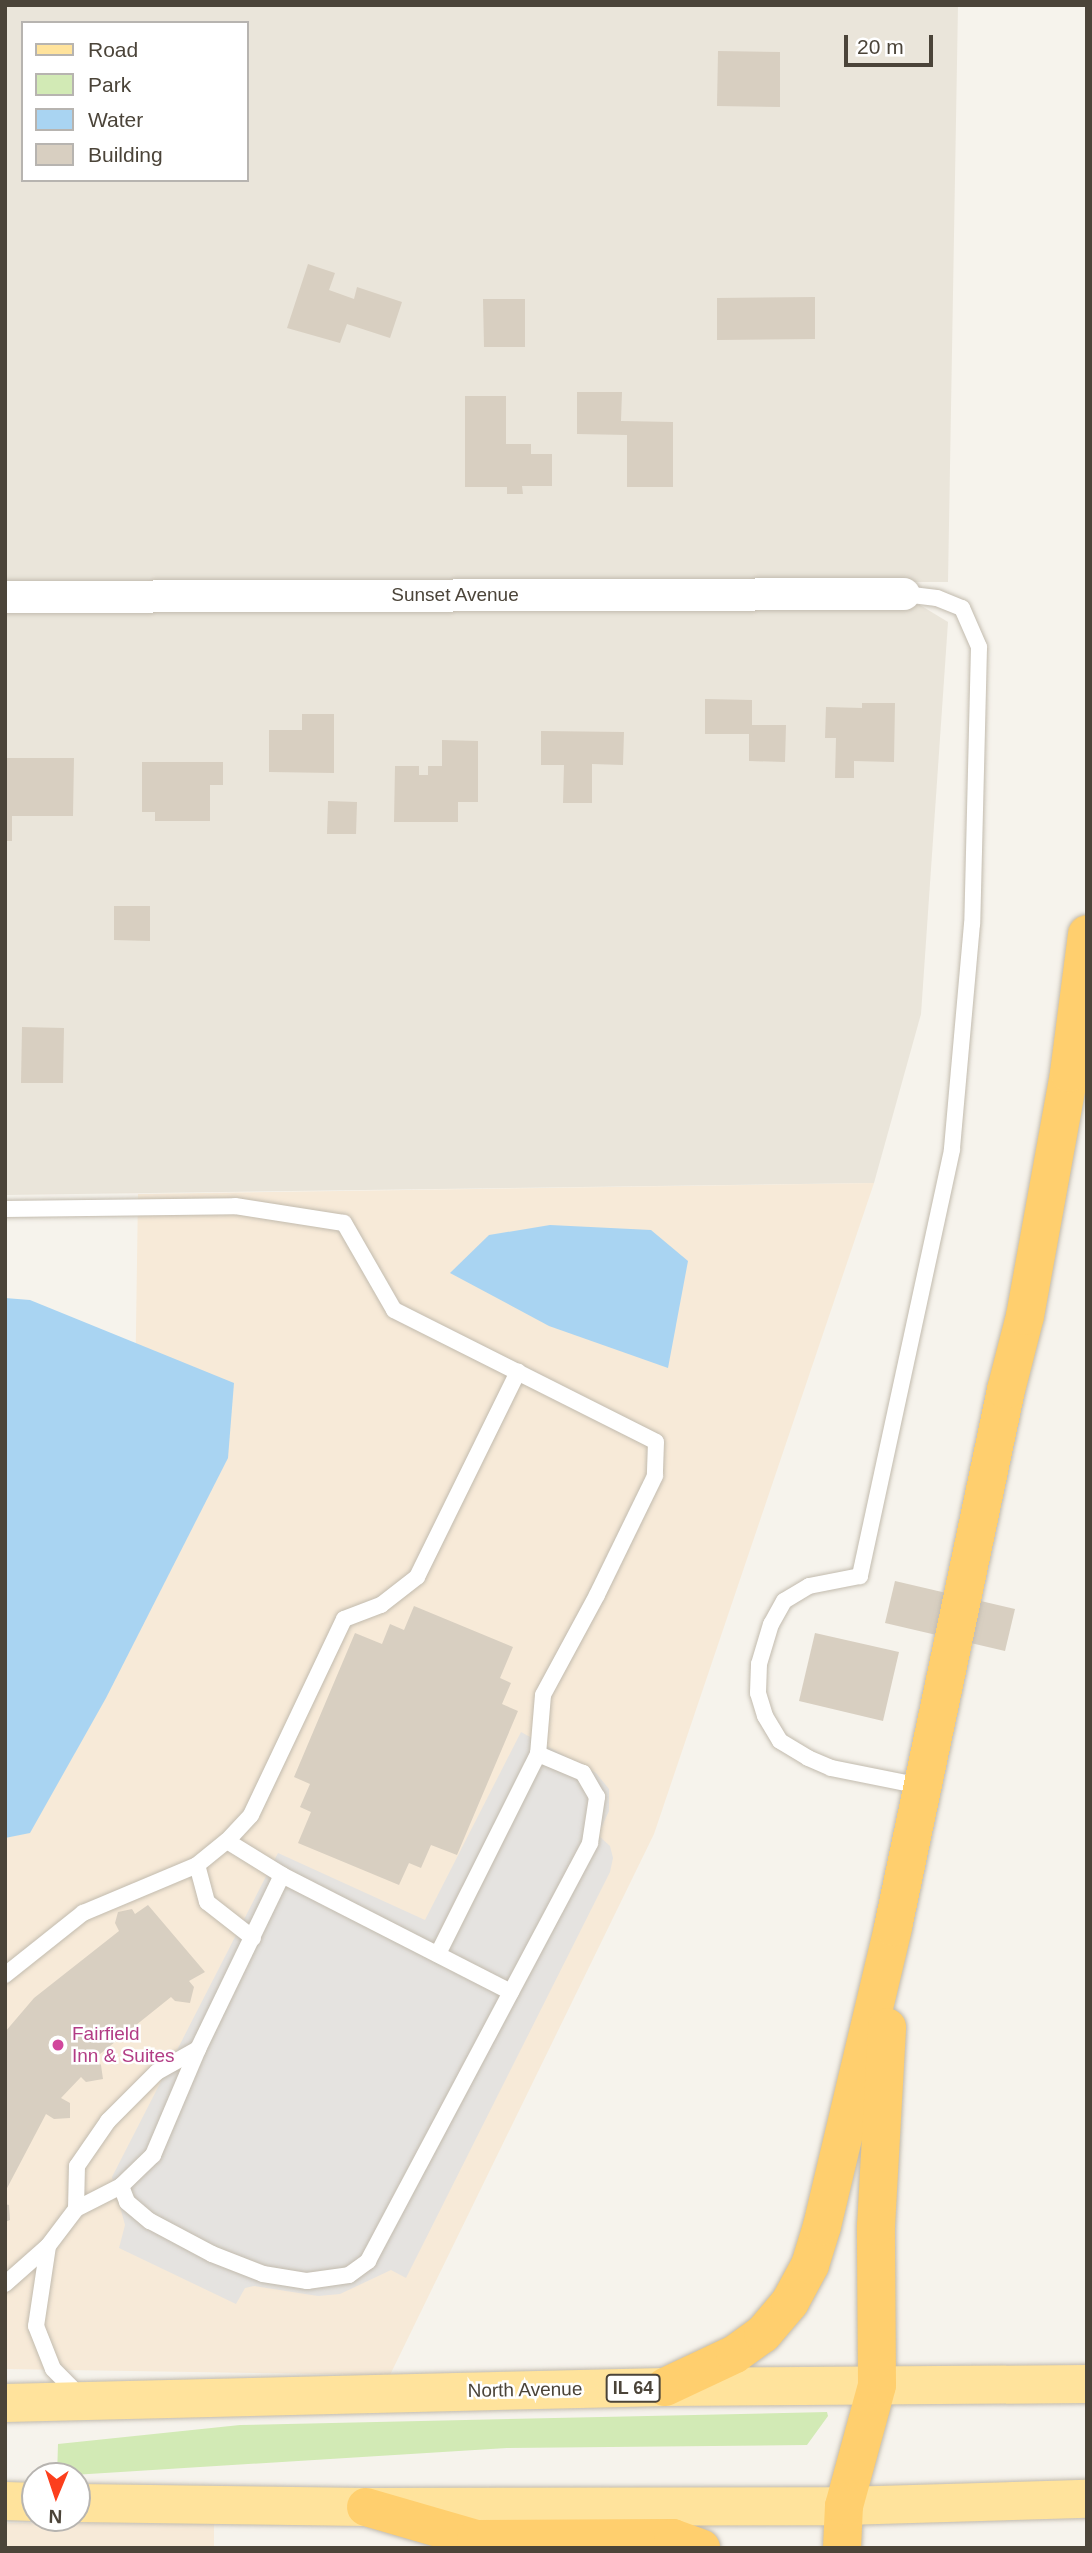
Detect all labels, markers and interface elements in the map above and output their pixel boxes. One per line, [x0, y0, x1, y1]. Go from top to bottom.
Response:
legend [21, 21, 248, 182]
scale bar [847, 21, 936, 65]
text: 20 m [857, 35, 904, 58]
text: Road [88, 38, 138, 61]
text: Park [88, 73, 131, 96]
text: Water [88, 108, 143, 131]
text: Building [88, 143, 163, 166]
street label: Sunset Avenue [391, 584, 519, 606]
place label: Fairfield Inn & Suites [72, 2023, 174, 2067]
marker: Fairfield Inn & Suites [50, 2037, 66, 2053]
road number: IL 64 [605, 2374, 661, 2402]
street label: North Avenue [467, 2378, 583, 2402]
north arrow [21, 2462, 91, 2532]
text: N [48, 2506, 63, 2527]

